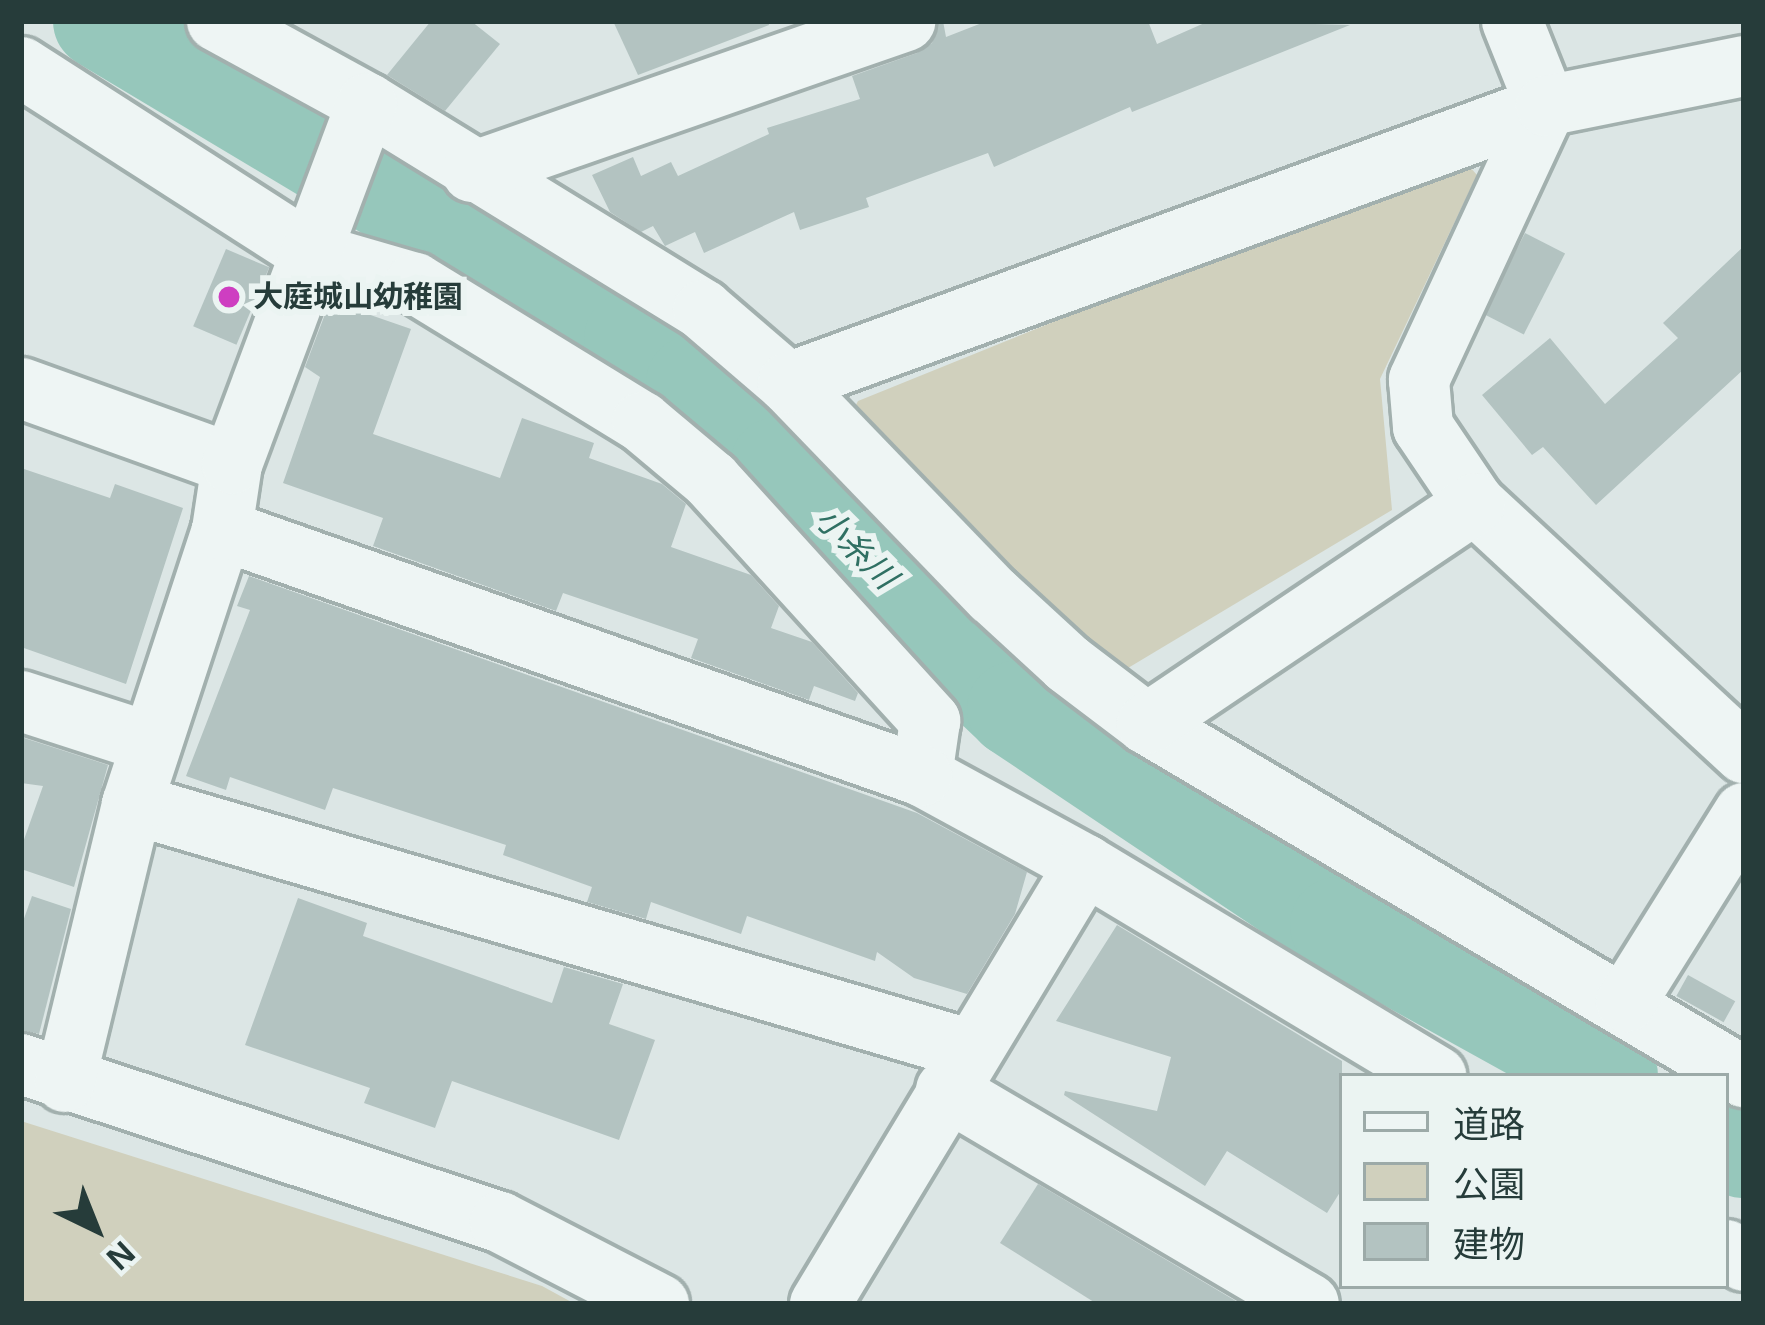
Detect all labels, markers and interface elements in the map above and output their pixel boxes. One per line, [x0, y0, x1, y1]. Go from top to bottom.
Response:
place label: 大庭城山幼稚園 [253, 279, 463, 315]
marker: 大庭城山幼稚園 [216, 284, 242, 310]
water label: 小糸川 [807, 499, 905, 597]
legend [1339, 1073, 1729, 1289]
text: 道路 [1453, 1104, 1525, 1145]
text: 公園 [1453, 1164, 1525, 1205]
north arrow [36, 1169, 156, 1289]
text: 建物 [1453, 1224, 1525, 1265]
text: N [100, 1234, 142, 1277]

